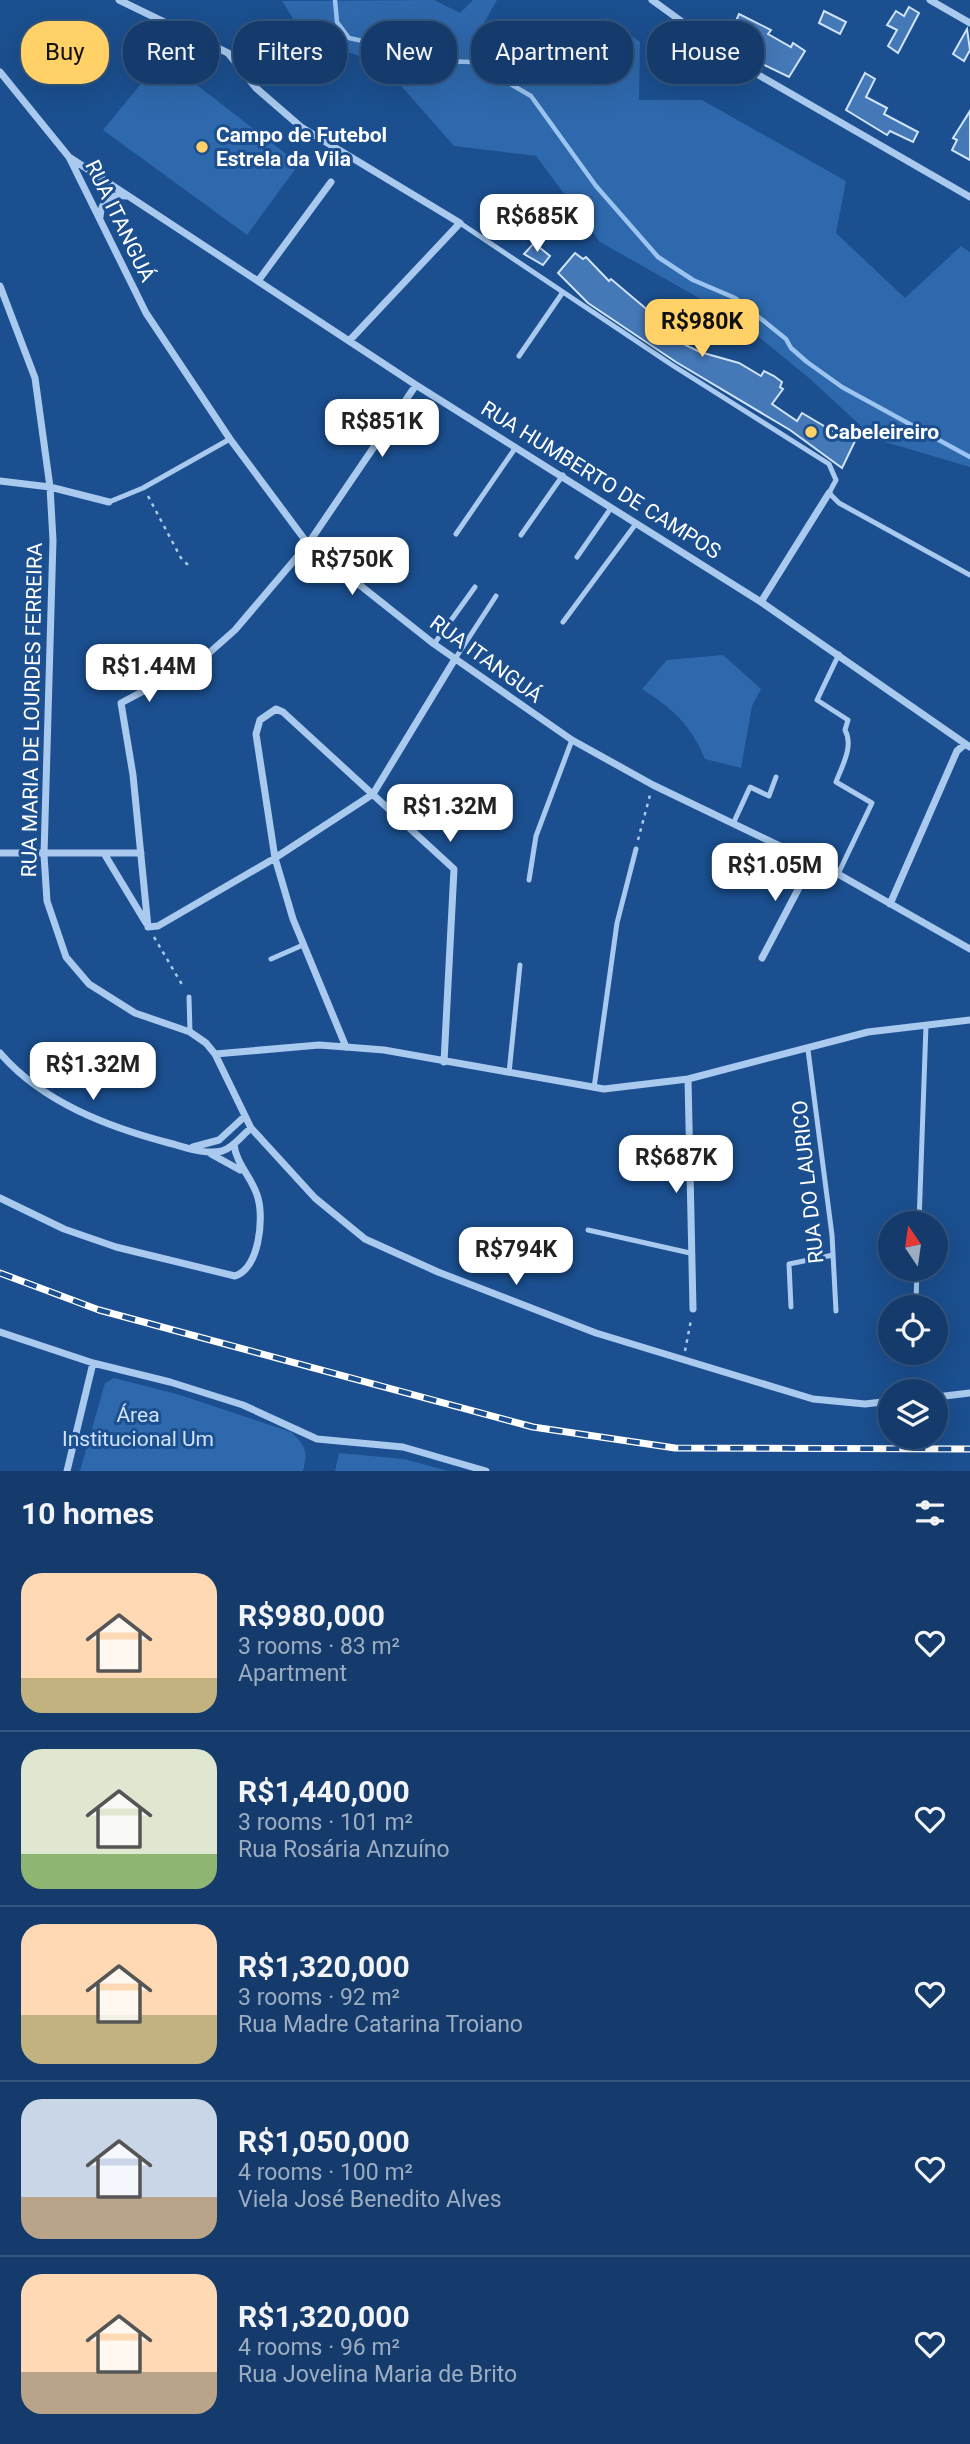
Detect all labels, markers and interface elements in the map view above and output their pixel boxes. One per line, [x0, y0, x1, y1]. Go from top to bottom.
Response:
chip: Buy [21, 21, 109, 84]
chip: Rent [123, 21, 219, 84]
chip: Filters [233, 21, 347, 84]
chip: New [361, 21, 457, 84]
chip: Apartment [471, 21, 633, 84]
chip: House [647, 21, 764, 84]
place label: Campo de Futebol Estrela da Vila [216, 123, 387, 171]
marker: Campo de Futebol Estrela da Vila [194, 139, 210, 155]
street label: RUA ITANGUÁ [80, 156, 160, 286]
pin: R$685K [480, 194, 594, 254]
text: R$685K [496, 203, 578, 230]
pin: R$980K [645, 300, 759, 359]
text: R$980K [661, 308, 743, 335]
street label: RUA HUMBERTO DE CAMPOS [477, 396, 725, 564]
pin: R$851K [325, 400, 439, 459]
text: R$851K [341, 408, 423, 435]
place label: Cabeleireiro [825, 420, 939, 444]
marker: Cabeleireiro [803, 424, 819, 440]
pin: R$750K [295, 538, 409, 597]
street label: RUA MARIA DE LOURDES FERREIRA [17, 542, 47, 878]
text: R$750K [311, 546, 393, 573]
street label: RUA ITANGUÁ [425, 610, 547, 708]
pin: R$1.44M [84, 644, 214, 704]
text: R$1.44M [102, 653, 196, 680]
pin: R$1.32M [385, 784, 515, 844]
text: R$1.32M [403, 793, 497, 820]
pin: R$1.05M [710, 844, 840, 903]
text: R$1.05M [728, 852, 822, 879]
pin: R$1.32M [28, 1042, 158, 1102]
text: R$1.32M [46, 1051, 140, 1078]
street label: RUA DO LAURICO [787, 1099, 829, 1265]
pin: R$687K [619, 1136, 733, 1195]
text: R$687K [635, 1144, 717, 1171]
north arrow [878, 1211, 948, 1281]
map controls [878, 1211, 948, 1449]
pin: R$794K [459, 1228, 573, 1287]
text: R$794K [475, 1236, 557, 1263]
button: locate [878, 1295, 948, 1365]
button: layers [878, 1379, 948, 1449]
park label: Área Institucional Um [62, 1403, 214, 1451]
icon: filters [911, 1494, 949, 1532]
text: 10 homes [21, 1496, 154, 1531]
text: R$980,000 [238, 1598, 385, 1633]
icon: home [77, 1601, 161, 1685]
icon: heart [911, 1624, 949, 1662]
text: 3 rooms · 83 m² [238, 1633, 400, 1660]
text: Apartment [238, 1660, 347, 1687]
text: R$1,440,000 [238, 1774, 410, 1809]
icon: home [77, 1777, 161, 1861]
icon: heart [911, 1800, 949, 1838]
text: 3 rooms · 101 m² [238, 1809, 413, 1836]
text: Rua Rosária Anzuíno [238, 1836, 450, 1863]
text: R$1,320,000 [238, 1949, 410, 1984]
icon: home [77, 1952, 161, 2036]
icon: heart [911, 1975, 949, 2013]
text: 3 rooms · 92 m² [238, 1984, 400, 2011]
text: Rua Madre Catarina Troiano [238, 2011, 523, 2038]
text: R$1,050,000 [238, 2124, 410, 2159]
icon: home [77, 2127, 161, 2211]
icon: heart [911, 2150, 949, 2188]
text: 4 rooms · 100 m² [238, 2159, 413, 2186]
text: Viela José Benedito Alves [238, 2186, 502, 2213]
text: R$1,320,000 [238, 2299, 410, 2334]
icon: home [77, 2302, 161, 2386]
icon: heart [911, 2325, 949, 2363]
text: 4 rooms · 96 m² [238, 2334, 400, 2361]
text: Rua Jovelina Maria de Brito [238, 2361, 517, 2388]

